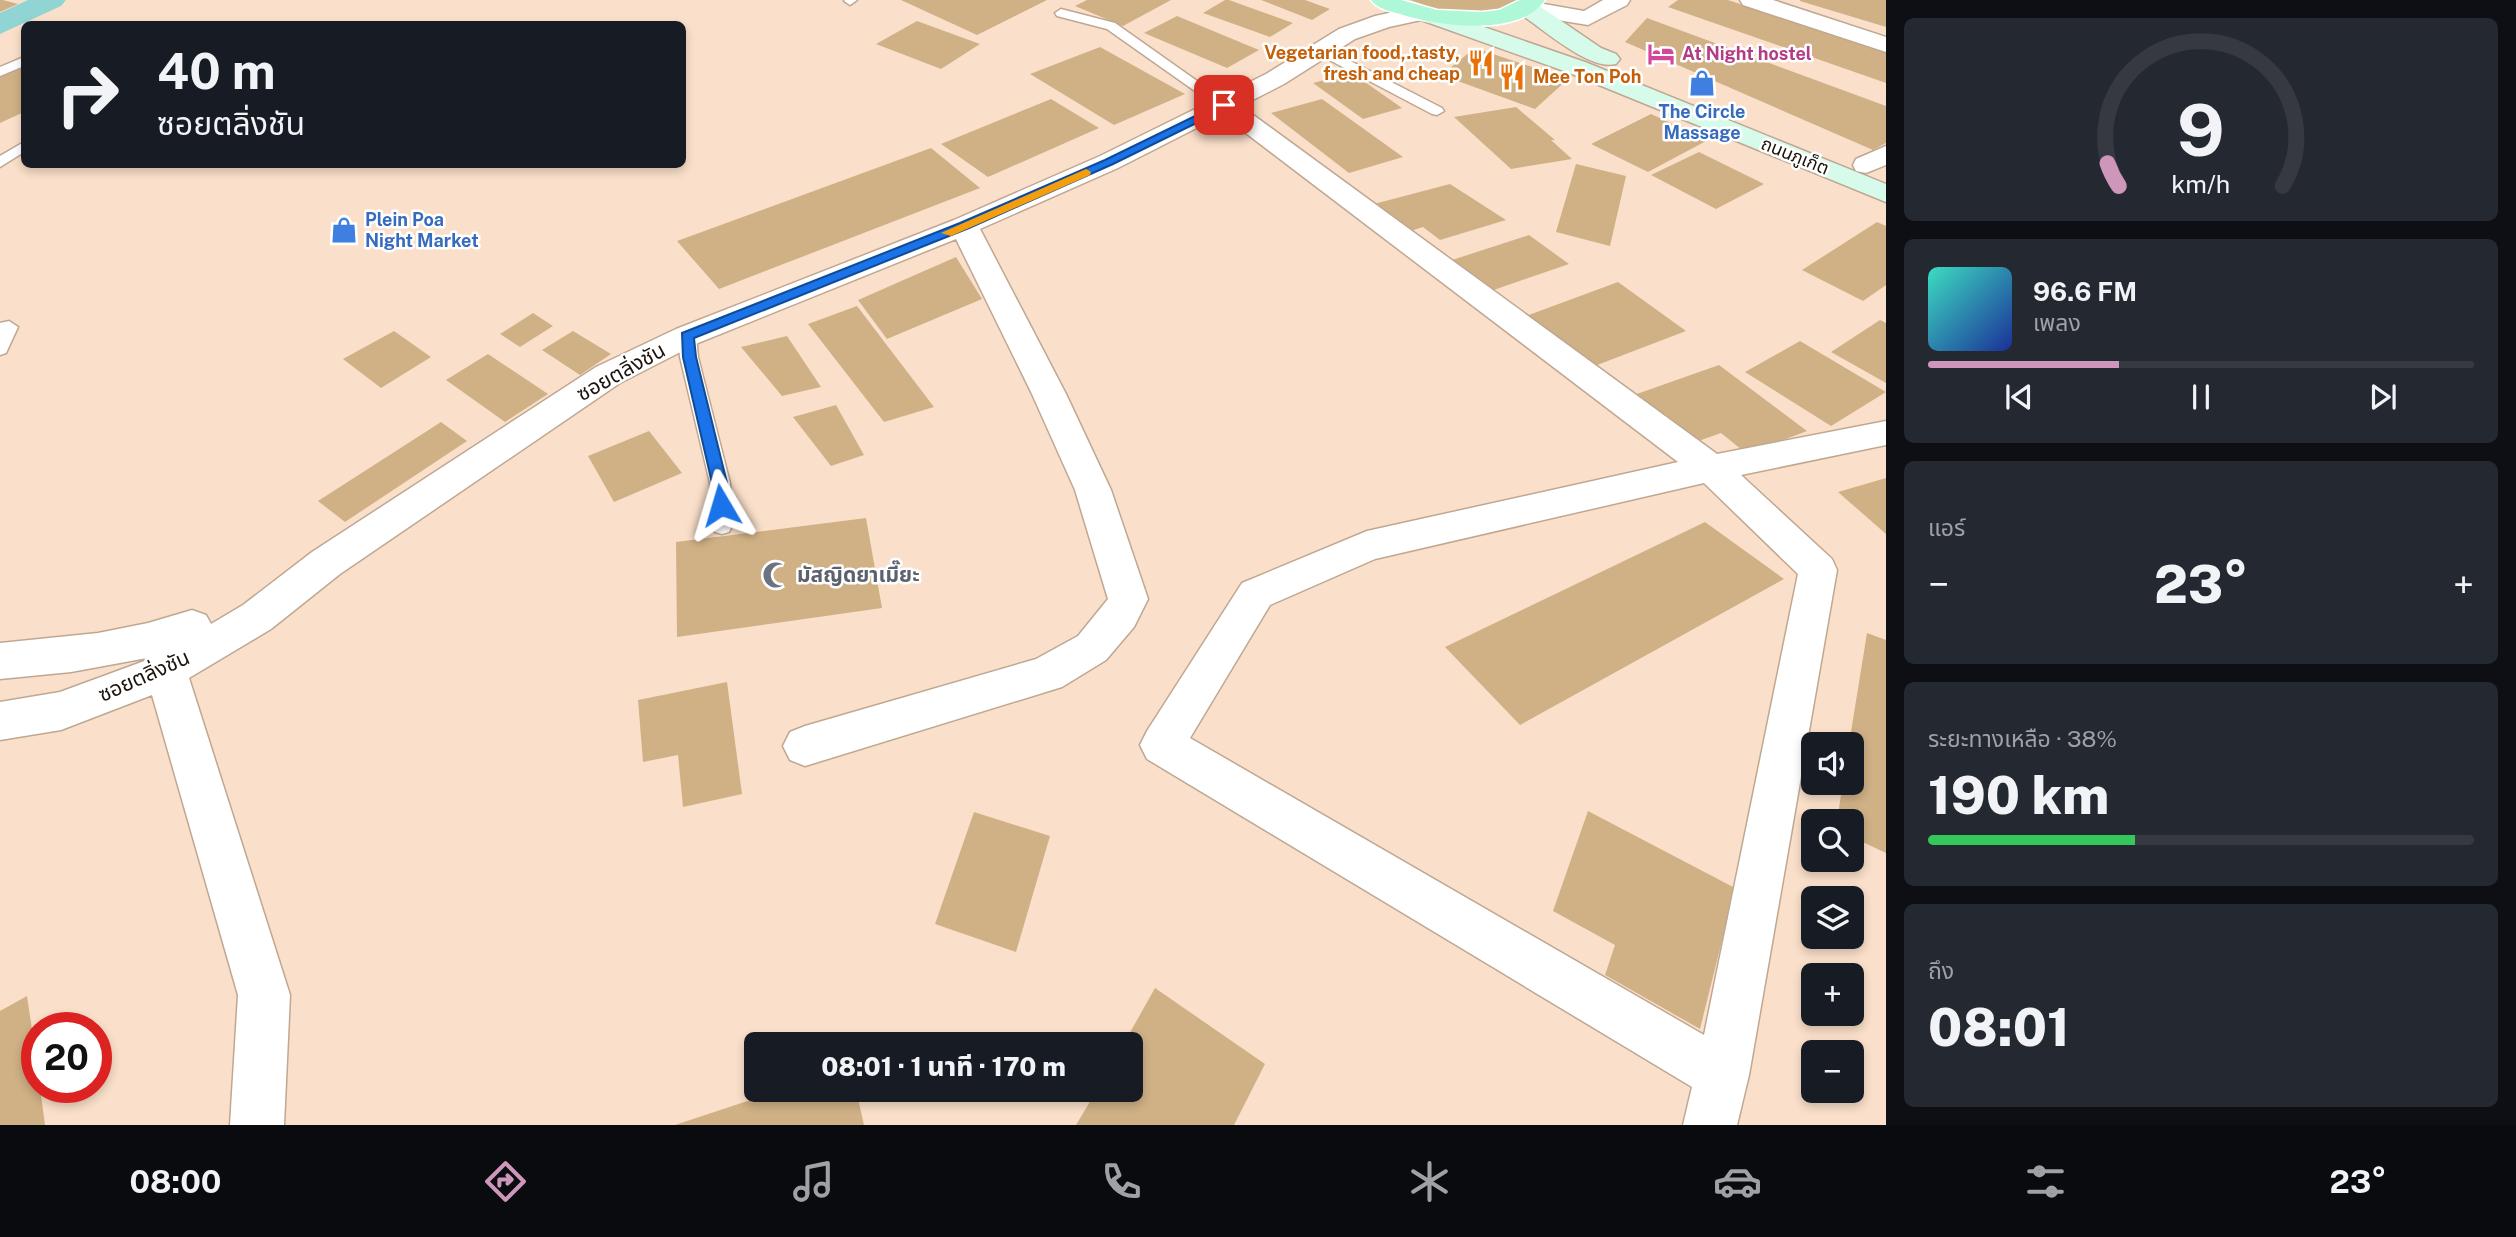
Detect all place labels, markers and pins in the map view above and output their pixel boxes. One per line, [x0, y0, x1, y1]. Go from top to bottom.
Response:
hotel icon: At Night hostel [1646, 39, 1676, 69]
place label: Vegetarian food,.tasty, fresh and cheap [1264, 42, 1460, 84]
place label: At Night hostel [1682, 43, 1812, 64]
restaurant icon: Vegetarian food,.tasty, fresh and cheap [1466, 48, 1496, 78]
restaurant icon: Mee Ton Poh [1497, 62, 1527, 92]
place label: Mee Ton Poh [1533, 66, 1641, 87]
shop icon: The Circle Massage [1687, 68, 1717, 98]
pin [1194, 75, 1254, 135]
place label: The Circle Massage [1659, 101, 1745, 143]
place label: Plein Poa Night Market [365, 209, 479, 251]
shop icon: Plein Poa Night Market [329, 215, 359, 245]
mosque icon: มัสญิดยาเมี๊ยะ [761, 560, 791, 590]
place label: มัสญิดยาเมี๊ยะ [797, 560, 920, 587]

